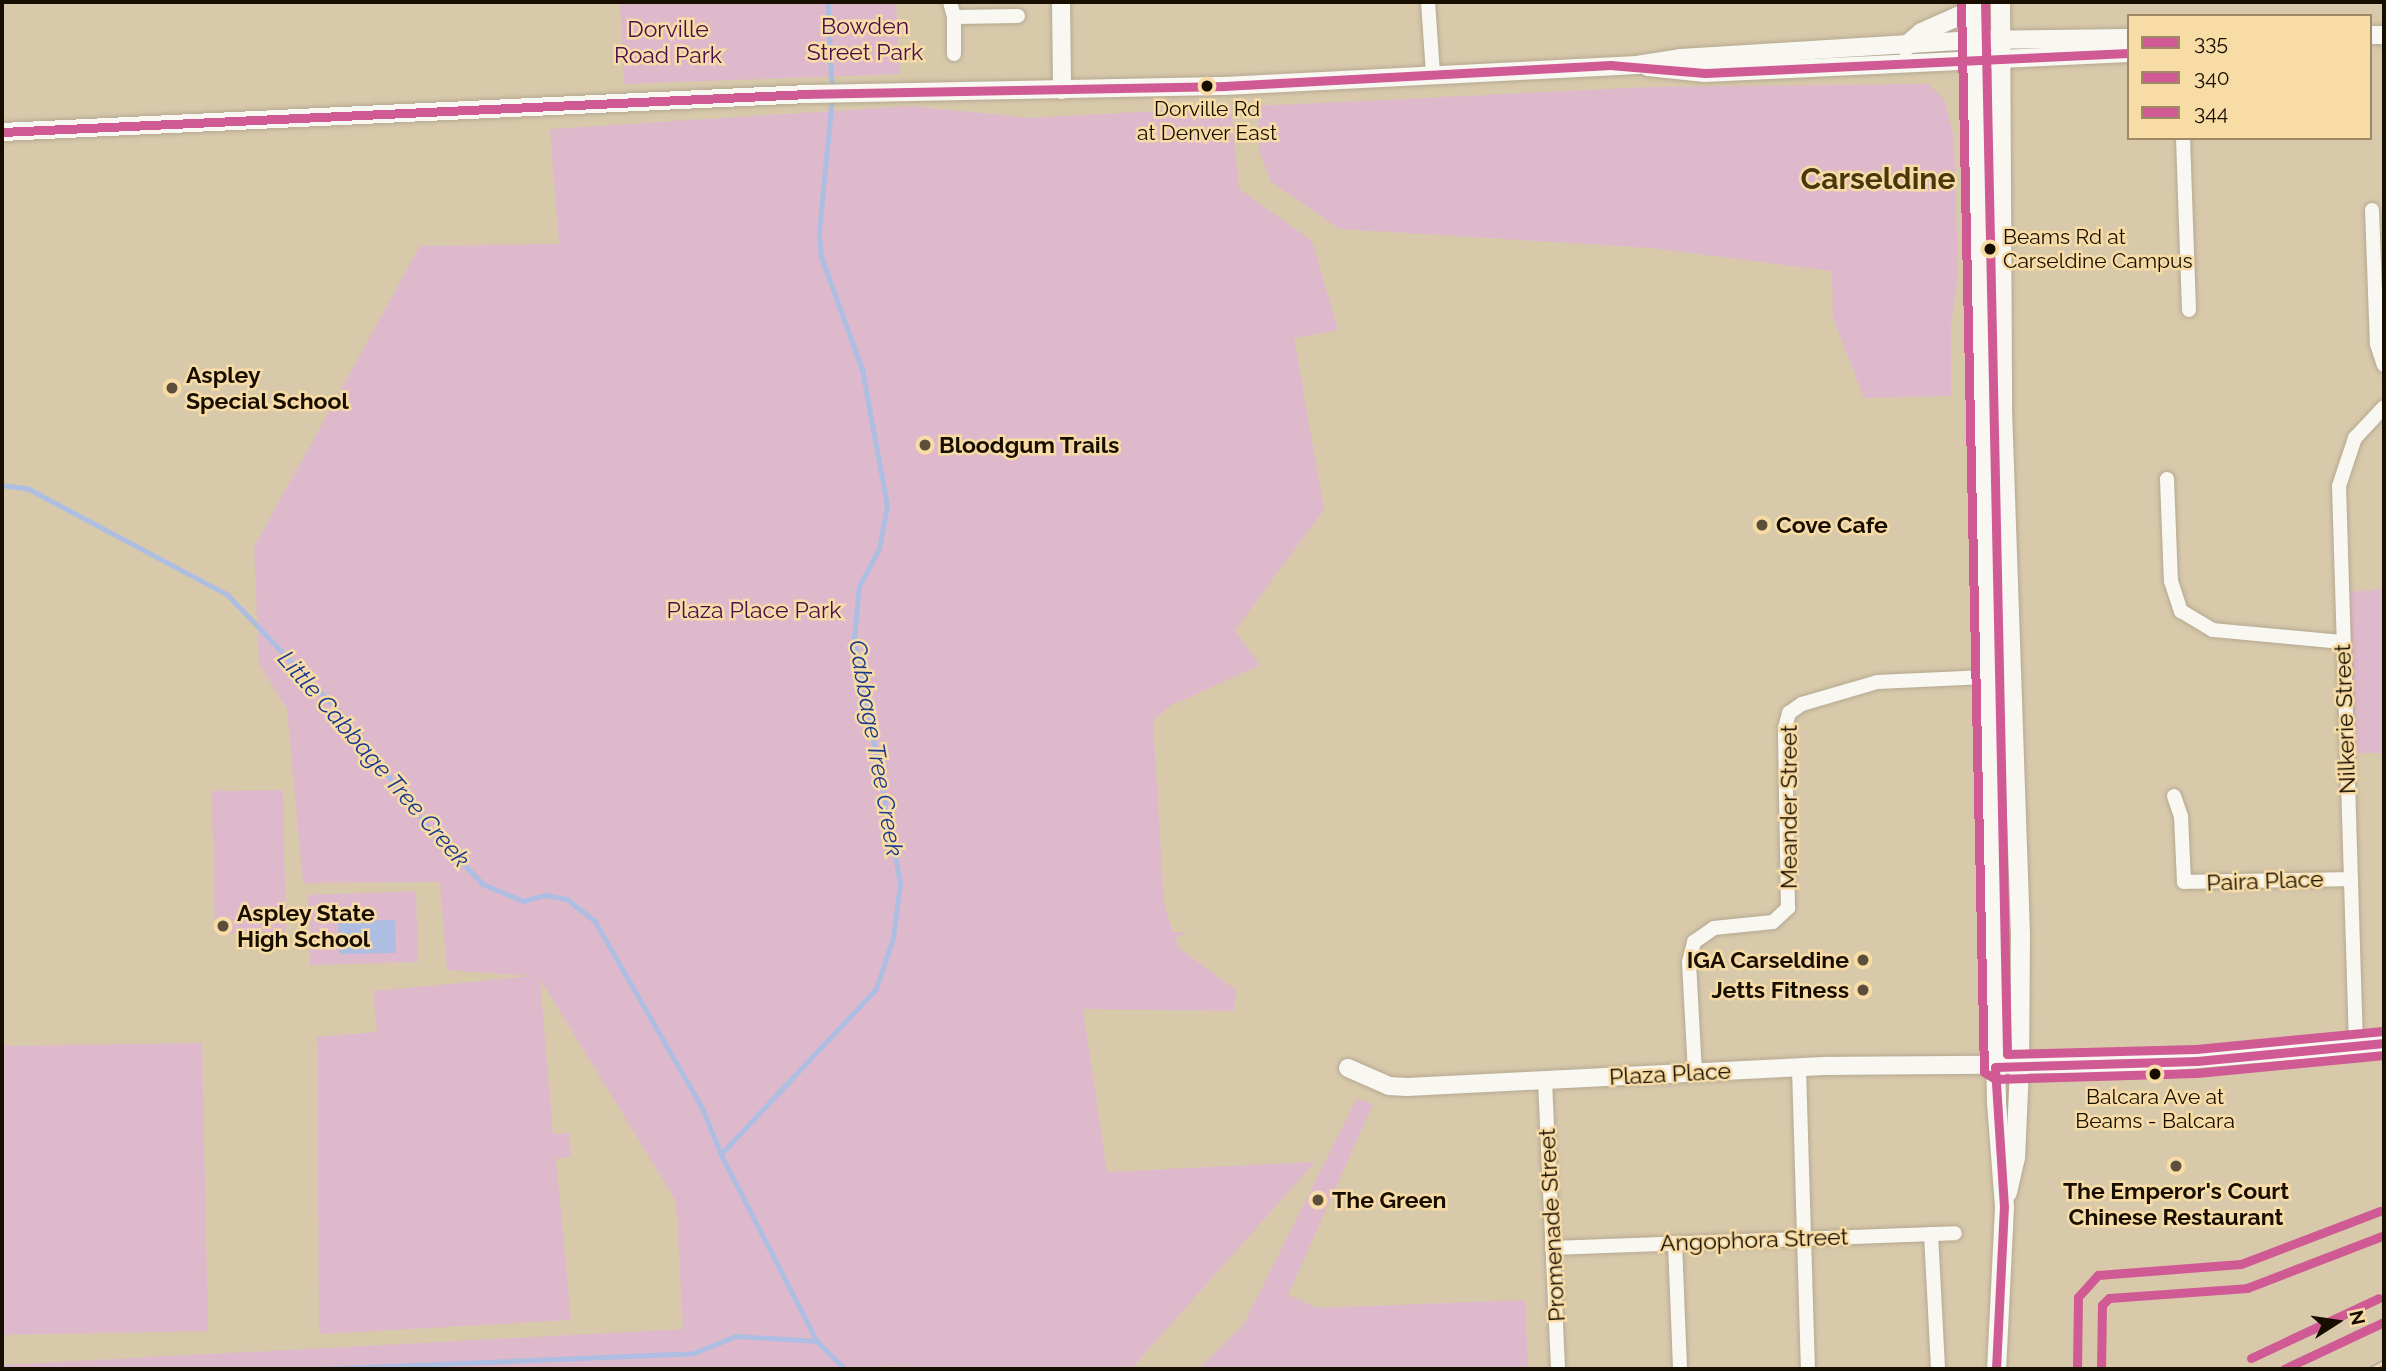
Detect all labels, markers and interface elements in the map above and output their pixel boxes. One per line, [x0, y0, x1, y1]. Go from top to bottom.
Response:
park label: Bowden Street Park [807, 12, 923, 66]
legend [2127, 14, 2372, 140]
park label: Dorville Road Park [614, 15, 722, 69]
text: 335 [2194, 30, 2228, 55]
text: 340 [2194, 65, 2230, 90]
marker: Dorville Rd at Denver East [1200, 79, 1214, 93]
place label: Dorville Rd at Denver East [1137, 96, 1277, 146]
text: 344 [2194, 100, 2228, 125]
district label: Carseldine [1801, 161, 1955, 197]
place label: Beams Rd at Carseldine Campus [2003, 224, 2193, 274]
marker: Beams Rd at Carseldine Campus [1983, 242, 1997, 256]
place label: Aspley Special School [186, 361, 349, 415]
marker: Aspley Special School [164, 380, 180, 396]
place label: Bloodgum Trails [939, 431, 1120, 459]
marker: Bloodgum Trails [917, 437, 933, 453]
place label: Cove Cafe [1776, 511, 1888, 539]
marker: Cove Cafe [1754, 517, 1770, 533]
park label: Plaza Place Park [667, 596, 841, 624]
water label: Cabbage Tree Creek [843, 637, 909, 859]
street label: Nilkerie Street [2329, 643, 2361, 795]
water label: Little Cabbage Tree Creek [272, 644, 476, 874]
street label: Meander Street [1775, 725, 1803, 889]
street label: Paira Place [2206, 865, 2324, 897]
place label: Aspley State High School [237, 899, 375, 953]
marker: Aspley State High School [215, 918, 231, 934]
place label: IGA Carseldine [1686, 946, 1849, 974]
marker: IGA Carseldine [1855, 952, 1871, 968]
place label: Jetts Fitness [1711, 976, 1849, 1004]
marker: Jetts Fitness [1855, 982, 1871, 998]
street label: Plaza Place [1608, 1057, 1732, 1091]
marker: Balcara Ave at Beams - Balcara [2148, 1067, 2162, 1081]
place label: Balcara Ave at Beams - Balcara [2075, 1084, 2235, 1134]
street label: Promenade Street [1533, 1128, 1571, 1322]
marker: The Emperor's Court Chinese Restaurant [2168, 1158, 2184, 1174]
place label: The Emperor's Court Chinese Restaurant [2063, 1177, 2289, 1231]
place label: The Green [1332, 1186, 1446, 1214]
marker: The Green [1310, 1192, 1326, 1208]
street label: Angophora Street [1659, 1223, 1849, 1257]
north arrow [2302, 1287, 2372, 1357]
text: N [2345, 1308, 2370, 1327]

